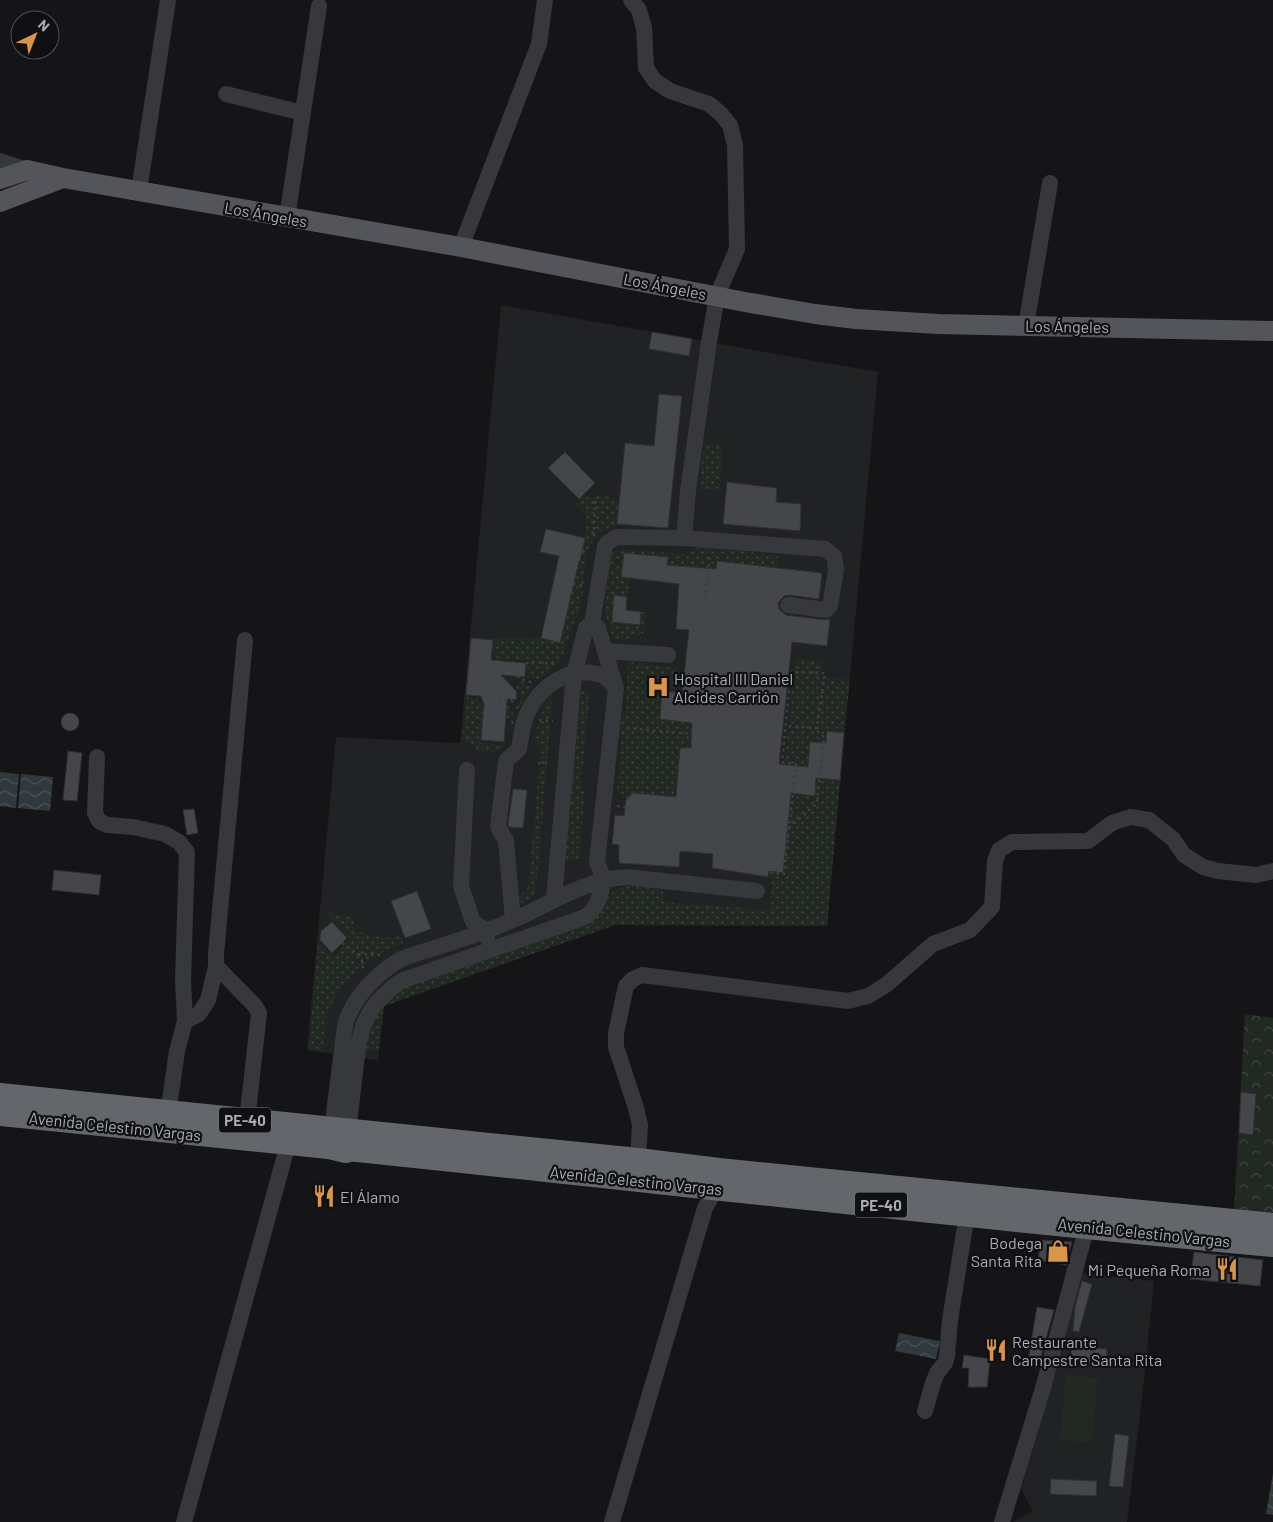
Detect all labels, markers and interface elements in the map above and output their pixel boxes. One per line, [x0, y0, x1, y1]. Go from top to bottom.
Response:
north arrow [10, 10, 60, 60]
text: N [35, 16, 53, 35]
street label: Los Ángeles [223, 197, 309, 231]
street label: Los Ángeles [622, 269, 708, 303]
street label: Los Ángeles [1025, 316, 1109, 336]
place label: Hospital III Daniel Alcides Carrión [674, 669, 793, 706]
hospital icon: Hospital III Daniel Alcides Carrión [645, 674, 671, 700]
street label: Avenida Celestino Vargas [28, 1108, 202, 1144]
road number: PE-40 [219, 1108, 271, 1132]
street label: Avenida Celestino Vargas [549, 1162, 723, 1198]
restaurant icon: El Álamo [311, 1183, 337, 1209]
place label: El Álamo [340, 1187, 400, 1206]
road number: PE-40 [855, 1192, 907, 1218]
street label: Avenida Celestino Vargas [1057, 1214, 1231, 1250]
place label: Bodega Santa Rita [971, 1233, 1042, 1270]
shop icon: Bodega Santa Rita [1045, 1238, 1071, 1264]
restaurant icon: Mi Pequeña Roma [1214, 1256, 1240, 1282]
place label: Mi Pequeña Roma [1088, 1260, 1210, 1279]
place label: Restaurante Campestre Santa Rita [1012, 1332, 1162, 1369]
restaurant icon: Restaurante Campestre Santa Rita [983, 1337, 1009, 1363]

